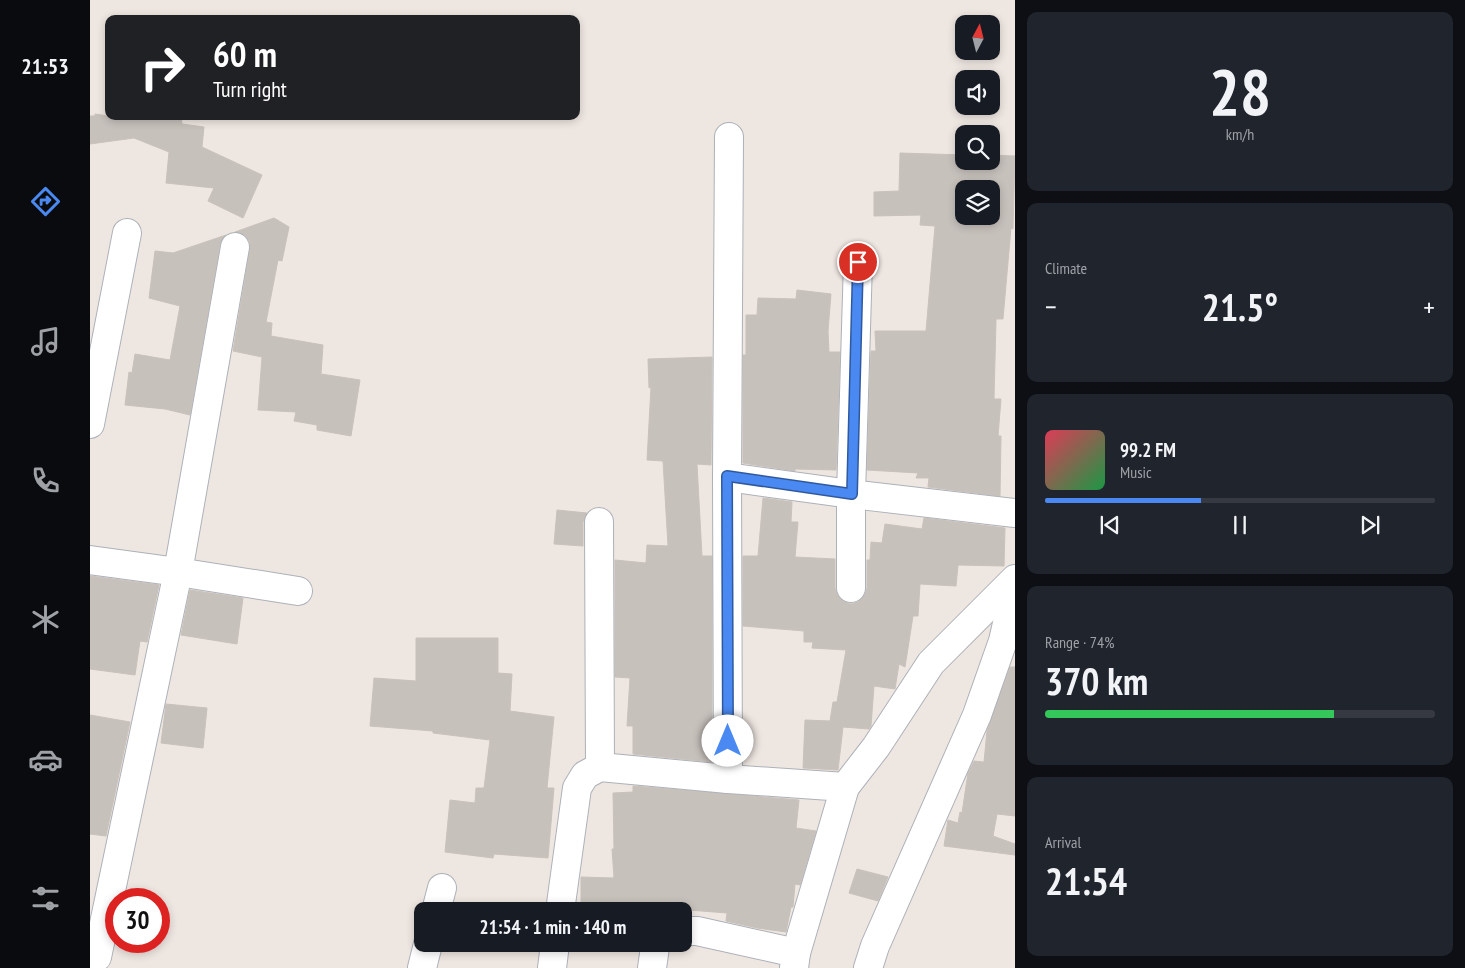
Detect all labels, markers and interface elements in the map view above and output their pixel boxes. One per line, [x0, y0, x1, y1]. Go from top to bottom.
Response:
north arrow [955, 15, 1000, 60]
map controls [955, 15, 1000, 225]
text: 60 m [213, 31, 277, 77]
icon: right [130, 35, 195, 100]
text: 28 [1209, 49, 1271, 133]
text: 21:53 [21, 52, 69, 80]
button: sound [955, 70, 1000, 115]
text: Turn right [213, 75, 287, 103]
text: km/h [1226, 124, 1254, 144]
button: search [955, 125, 1000, 170]
button: layers [955, 180, 1000, 225]
icon: directions [28, 184, 63, 219]
pin [837, 241, 879, 283]
icon: arrive [844, 248, 872, 276]
text: Climate [1045, 258, 1087, 278]
text: 21.5° [1202, 282, 1278, 331]
text: − [1045, 288, 1057, 325]
text: + [1423, 288, 1435, 325]
icon: music [28, 324, 63, 359]
text: 99.2 FM [1120, 438, 1176, 462]
text: Music [1120, 462, 1152, 482]
icon: phone [28, 463, 63, 498]
icon: previous [1096, 511, 1124, 539]
icon: pause [1226, 511, 1254, 539]
icon: next [1356, 511, 1384, 539]
icon: climate [28, 602, 63, 637]
text: Range · 74% [1045, 632, 1114, 652]
text: 370 km [1045, 656, 1148, 705]
position arrow [701, 714, 753, 766]
icon: car [28, 742, 63, 777]
text: Arrival [1045, 832, 1081, 852]
text: 21:54 [1045, 856, 1127, 905]
icon: filters [28, 881, 63, 916]
speed limit sign: 30 [105, 888, 170, 953]
text: 21:54 · 1 min · 140 m [480, 915, 626, 939]

